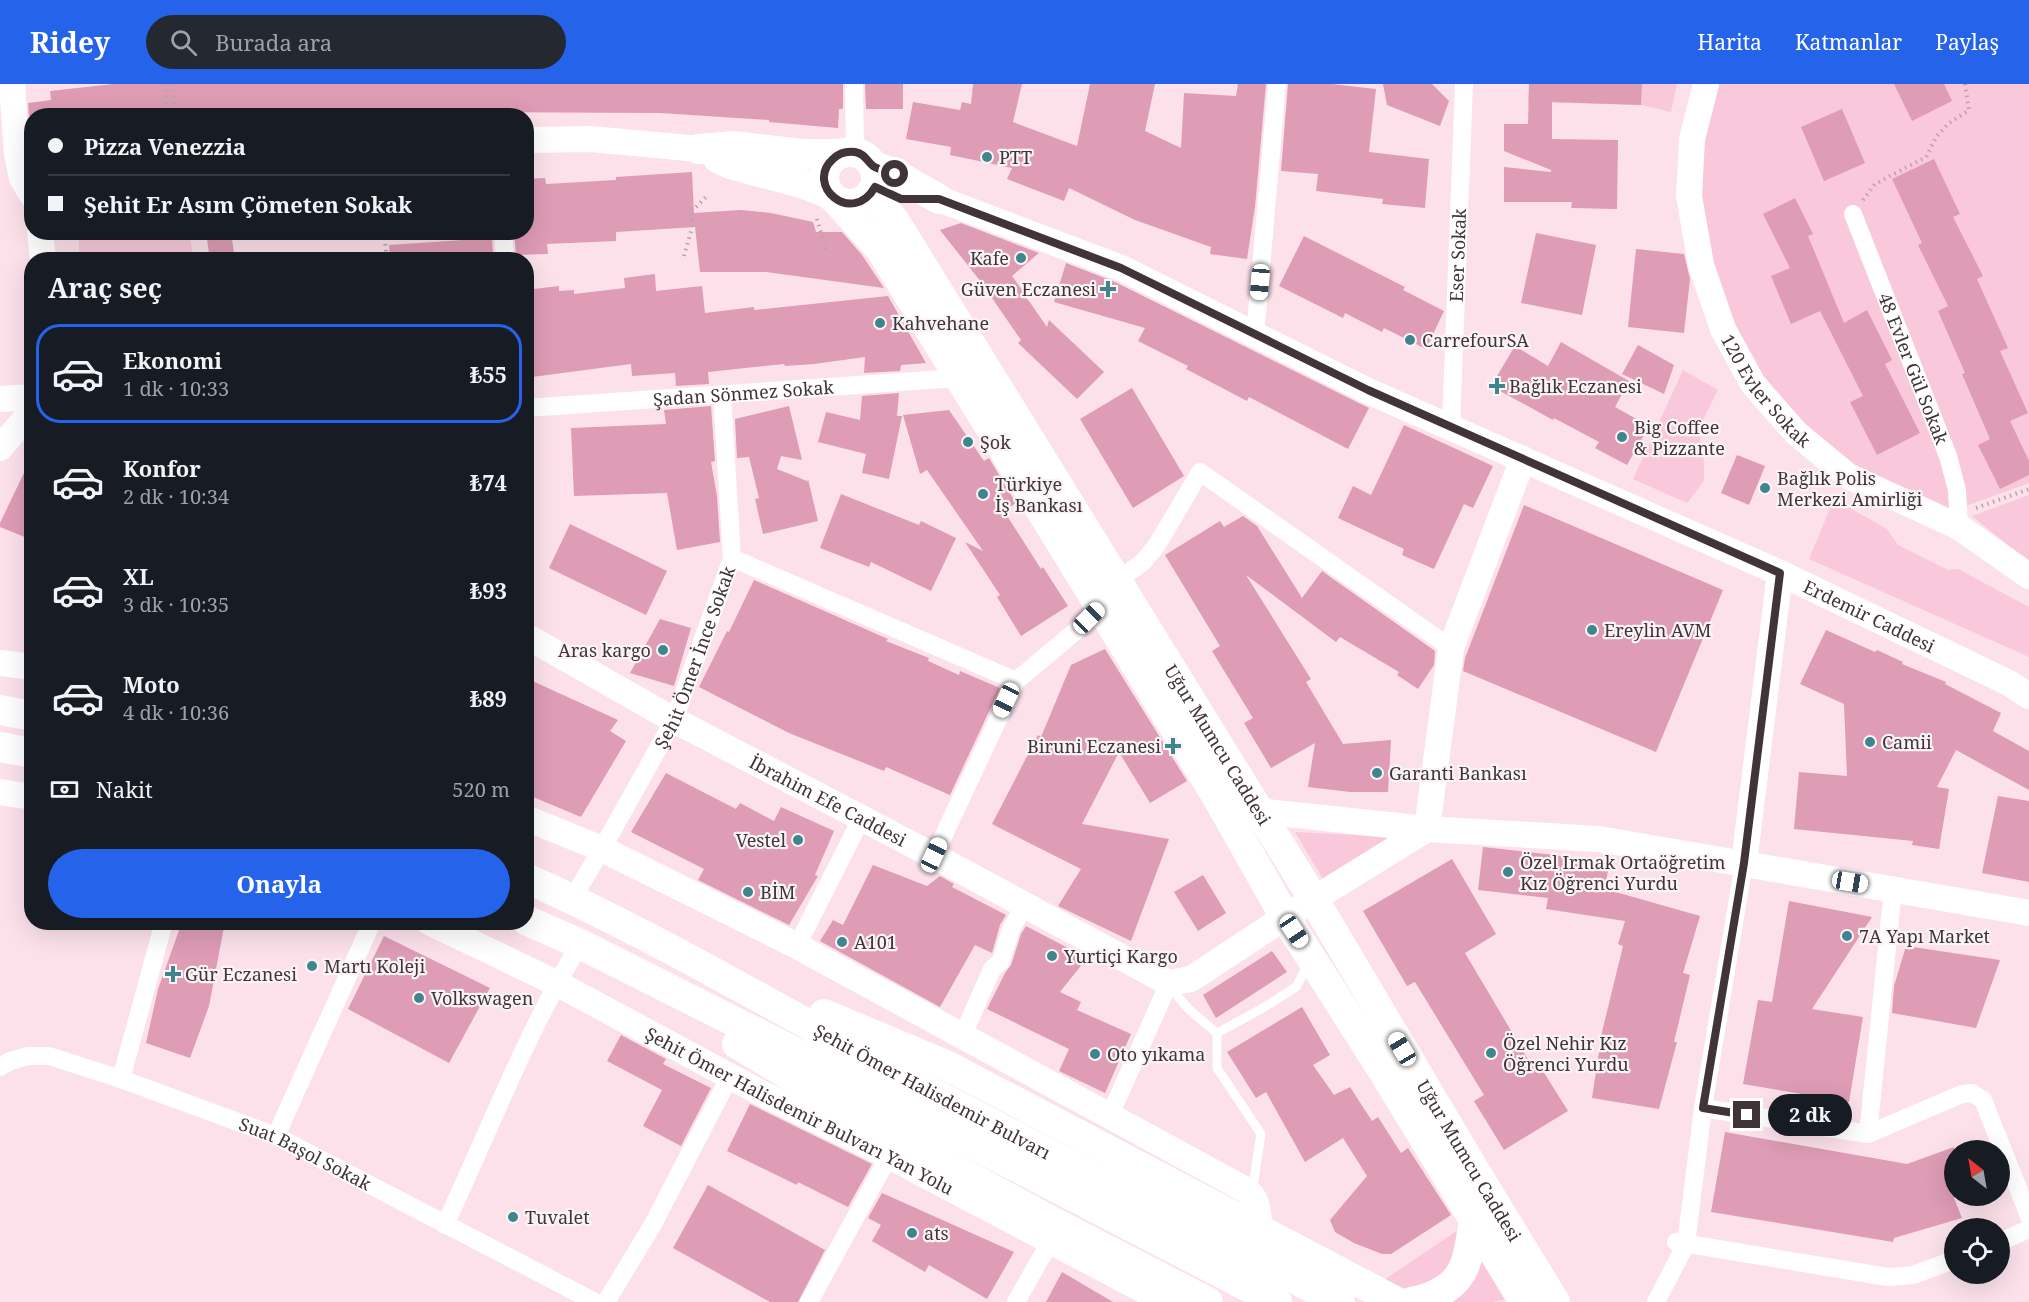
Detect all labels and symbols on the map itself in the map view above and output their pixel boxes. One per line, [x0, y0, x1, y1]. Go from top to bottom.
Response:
place label: PTT [999, 145, 1032, 169]
marker: PTT [980, 150, 994, 164]
route start [881, 160, 908, 187]
street label: Eser Sokak [1444, 207, 1471, 302]
place label: Kafe [970, 246, 1009, 270]
marker: Kafe [1014, 251, 1028, 265]
car [1249, 263, 1271, 301]
place label: Güven Eczanesi [961, 277, 1096, 301]
marker: Güven Eczanesi [1101, 282, 1115, 296]
street label: 48 Evler Gül Sokak [1873, 289, 1954, 448]
place label: Kahvehane [892, 311, 989, 335]
marker: Kahvehane [873, 316, 887, 330]
place label: CarrefourSA [1422, 328, 1529, 352]
street label: 120 Evler Sokak [1716, 330, 1816, 453]
marker: CarrefourSA [1403, 333, 1417, 347]
place label: Bağlık Eczanesi [1509, 374, 1642, 398]
street label: Şadan Sönmez Sokak [652, 375, 835, 411]
marker: Bağlık Eczanesi [1490, 379, 1504, 393]
place label: Big Coffee & Pizzante [1634, 415, 1725, 460]
place label: Şok [980, 430, 1011, 454]
marker: Big Coffee & Pizzante [1615, 430, 1629, 444]
marker: Şok [961, 435, 975, 449]
place label: Bağlık Polis Merkezi Amirliği [1777, 466, 1922, 511]
place label: Türkiye İş Bankası [995, 472, 1083, 517]
marker: Bağlık Polis Merkezi Amirliği [1758, 481, 1772, 495]
marker: Türkiye İş Bankası [976, 487, 990, 501]
street label: Şehit Ömer İnce Sokak [648, 562, 740, 753]
street label: Erdemir Caddesi [1800, 574, 1939, 658]
car [1070, 599, 1108, 637]
place label: Ereylin AVM [1604, 618, 1712, 642]
marker: Ereylin AVM [1585, 623, 1599, 637]
place label: Aras kargo [558, 638, 651, 662]
marker: Aras kargo [656, 643, 670, 657]
street label: Uğur Mumcu Caddesi [1159, 660, 1277, 829]
car [990, 680, 1022, 720]
place label: Camii [1882, 730, 1932, 754]
place label: Biruni Eczanesi [1027, 734, 1161, 758]
marker: Camii [1863, 735, 1877, 749]
marker: Biruni Eczanesi [1166, 739, 1180, 753]
street label: İbrahim Efe Caddesi [745, 750, 911, 852]
place label: Garanti Bankası [1389, 761, 1527, 785]
marker: Garanti Bankası [1370, 766, 1384, 780]
place label: Vestel [736, 828, 786, 852]
marker: Vestel [791, 833, 805, 847]
car [918, 835, 950, 875]
place label: Özel Irmak Ortaöğretim Kız Öğrenci Yurdu [1520, 850, 1725, 895]
marker: Özel Irmak Ortaöğretim Kız Öğrenci Yurdu [1501, 865, 1515, 879]
car [1831, 870, 1869, 894]
place label: BİM [760, 880, 795, 904]
marker: BİM [741, 885, 755, 899]
car [1276, 911, 1312, 951]
place label: 7A Yapı Market [1859, 924, 1990, 948]
marker: 7A Yapı Market [1840, 929, 1854, 943]
place label: A101 [854, 930, 897, 954]
marker: A101 [835, 935, 849, 949]
place label: Yurtiçi Kargo [1063, 944, 1178, 968]
marker: Yurtiçi Kargo [1045, 949, 1059, 963]
place label: Martı Koleji [324, 954, 426, 978]
marker: Martı Koleji [305, 959, 319, 973]
place label: Gür Eczanesi [185, 962, 297, 986]
marker: Gür Eczanesi [166, 967, 180, 981]
place label: Volkswagen [431, 986, 534, 1010]
marker: Volkswagen [412, 991, 426, 1005]
street label: Şehit Ömer Halisdemir Bulvarı [810, 1018, 1055, 1164]
street label: Şehit Ömer Halisdemir Bulvarı Yan Yolu [641, 1021, 959, 1200]
car [1385, 1029, 1419, 1069]
place label: Özel Nehir Kız Öğrenci Yurdu [1503, 1031, 1629, 1076]
place label: Oto yıkama [1107, 1042, 1206, 1066]
marker: Özel Nehir Kız Öğrenci Yurdu [1484, 1046, 1498, 1060]
marker: Oto yıkama [1088, 1047, 1102, 1061]
street label: Uğur Mumcu Caddesi [1412, 1075, 1527, 1246]
callout: 2 dk [1768, 1094, 1852, 1136]
route end [1733, 1101, 1760, 1128]
street label: Suat Başol Sokak [236, 1112, 376, 1196]
north arrow [1944, 1140, 2010, 1206]
place label: Tuvalet [525, 1205, 590, 1229]
marker: Tuvalet [506, 1210, 520, 1224]
place label: ats [924, 1221, 949, 1245]
marker: ats [905, 1226, 919, 1240]

